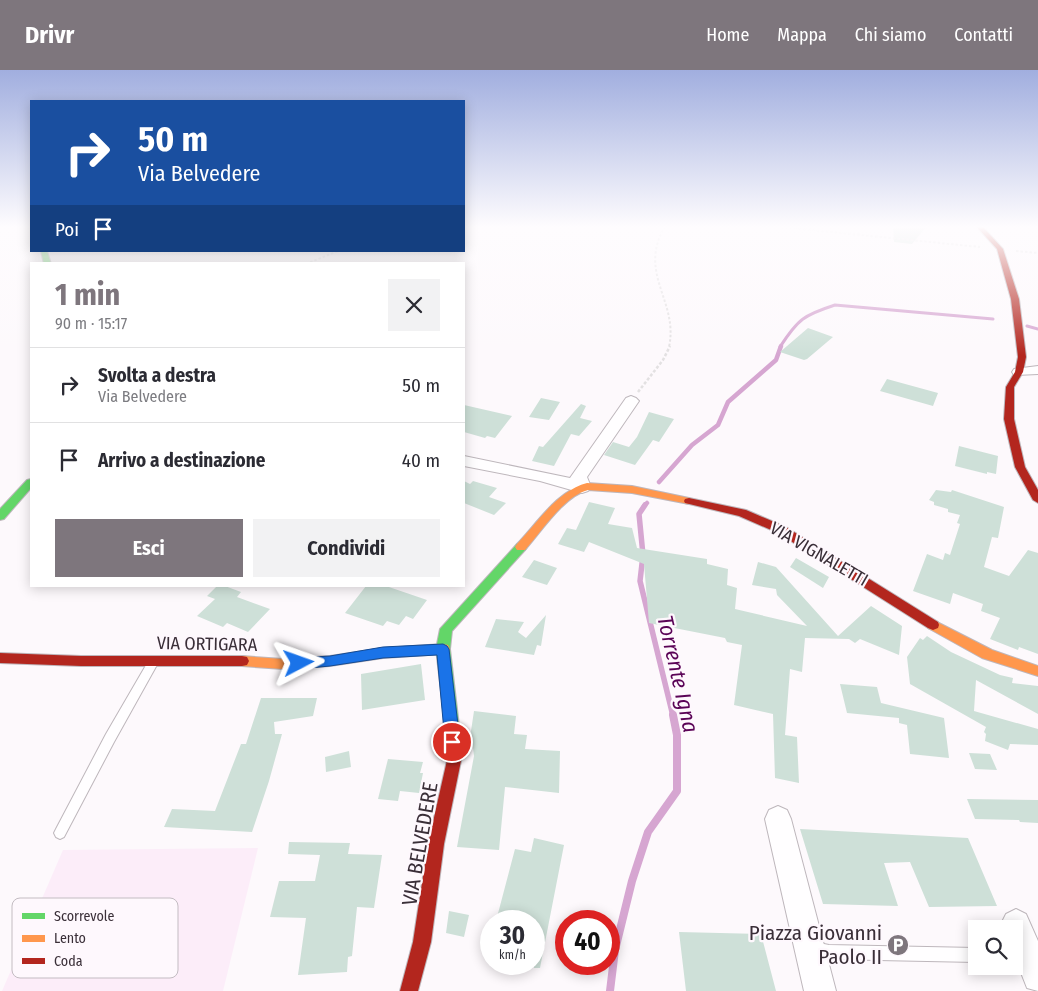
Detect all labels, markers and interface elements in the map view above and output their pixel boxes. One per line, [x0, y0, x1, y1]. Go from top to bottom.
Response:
text: Drivr [25, 21, 74, 49]
text: Home [706, 24, 749, 46]
text: Mappa [777, 24, 827, 46]
text: Chi siamo [855, 24, 926, 46]
text: Contatti [954, 24, 1013, 46]
text: 50 m [138, 118, 208, 160]
icon: right [55, 120, 120, 185]
text: Via Belvedere [138, 160, 260, 187]
icon: arrive [89, 215, 117, 243]
text: Poi [55, 218, 79, 241]
text: 1 min [55, 277, 120, 313]
button: close [388, 279, 440, 331]
text: 90 m · 15:17 [55, 314, 127, 333]
text: Svolta a destra [98, 364, 216, 387]
icon: right [55, 371, 83, 399]
text: 50 m [402, 374, 440, 397]
text: Via Belvedere [98, 387, 187, 406]
icon: arrive [55, 446, 83, 474]
text: Arrivo a destinazione [98, 449, 265, 472]
text: 40 m [402, 449, 440, 472]
street label: VIA VIGNALETTI [766, 517, 872, 591]
button: Esci [55, 519, 243, 577]
button: Condividi [253, 519, 440, 577]
water label: Torrente Igna [651, 613, 705, 735]
street label: VIA ORTIGARA [157, 632, 258, 656]
position arrow [272, 636, 324, 688]
pin [431, 721, 473, 763]
icon: arrive [438, 728, 466, 756]
street label: VIA BELVEDERE [396, 780, 444, 908]
legend [12, 898, 178, 978]
text: Scorrevole [54, 908, 114, 925]
speed limit sign: 40 [555, 910, 620, 975]
place label: Piazza Giovanni Paolo II [749, 920, 882, 970]
map controls [968, 920, 1023, 975]
button: search [968, 920, 1023, 975]
text: 30 [500, 921, 525, 951]
text: Lento [54, 930, 86, 947]
parking icon: Piazza Giovanni Paolo II [886, 933, 910, 957]
text: km/h [499, 948, 526, 962]
text: Coda [54, 953, 83, 970]

